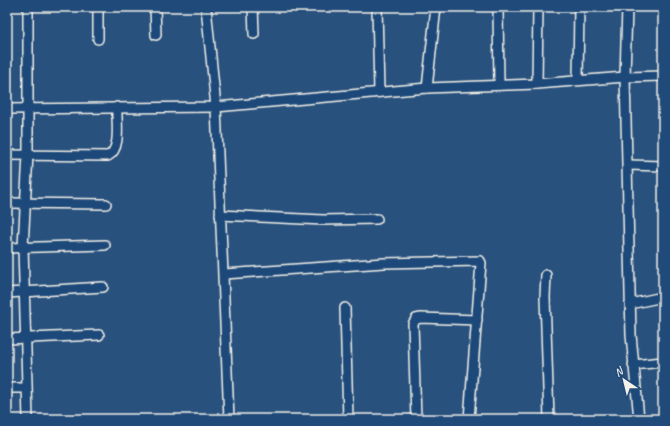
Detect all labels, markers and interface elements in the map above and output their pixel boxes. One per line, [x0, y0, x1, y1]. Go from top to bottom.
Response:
north arrow [604, 360, 644, 400]
text: N [611, 363, 627, 379]

